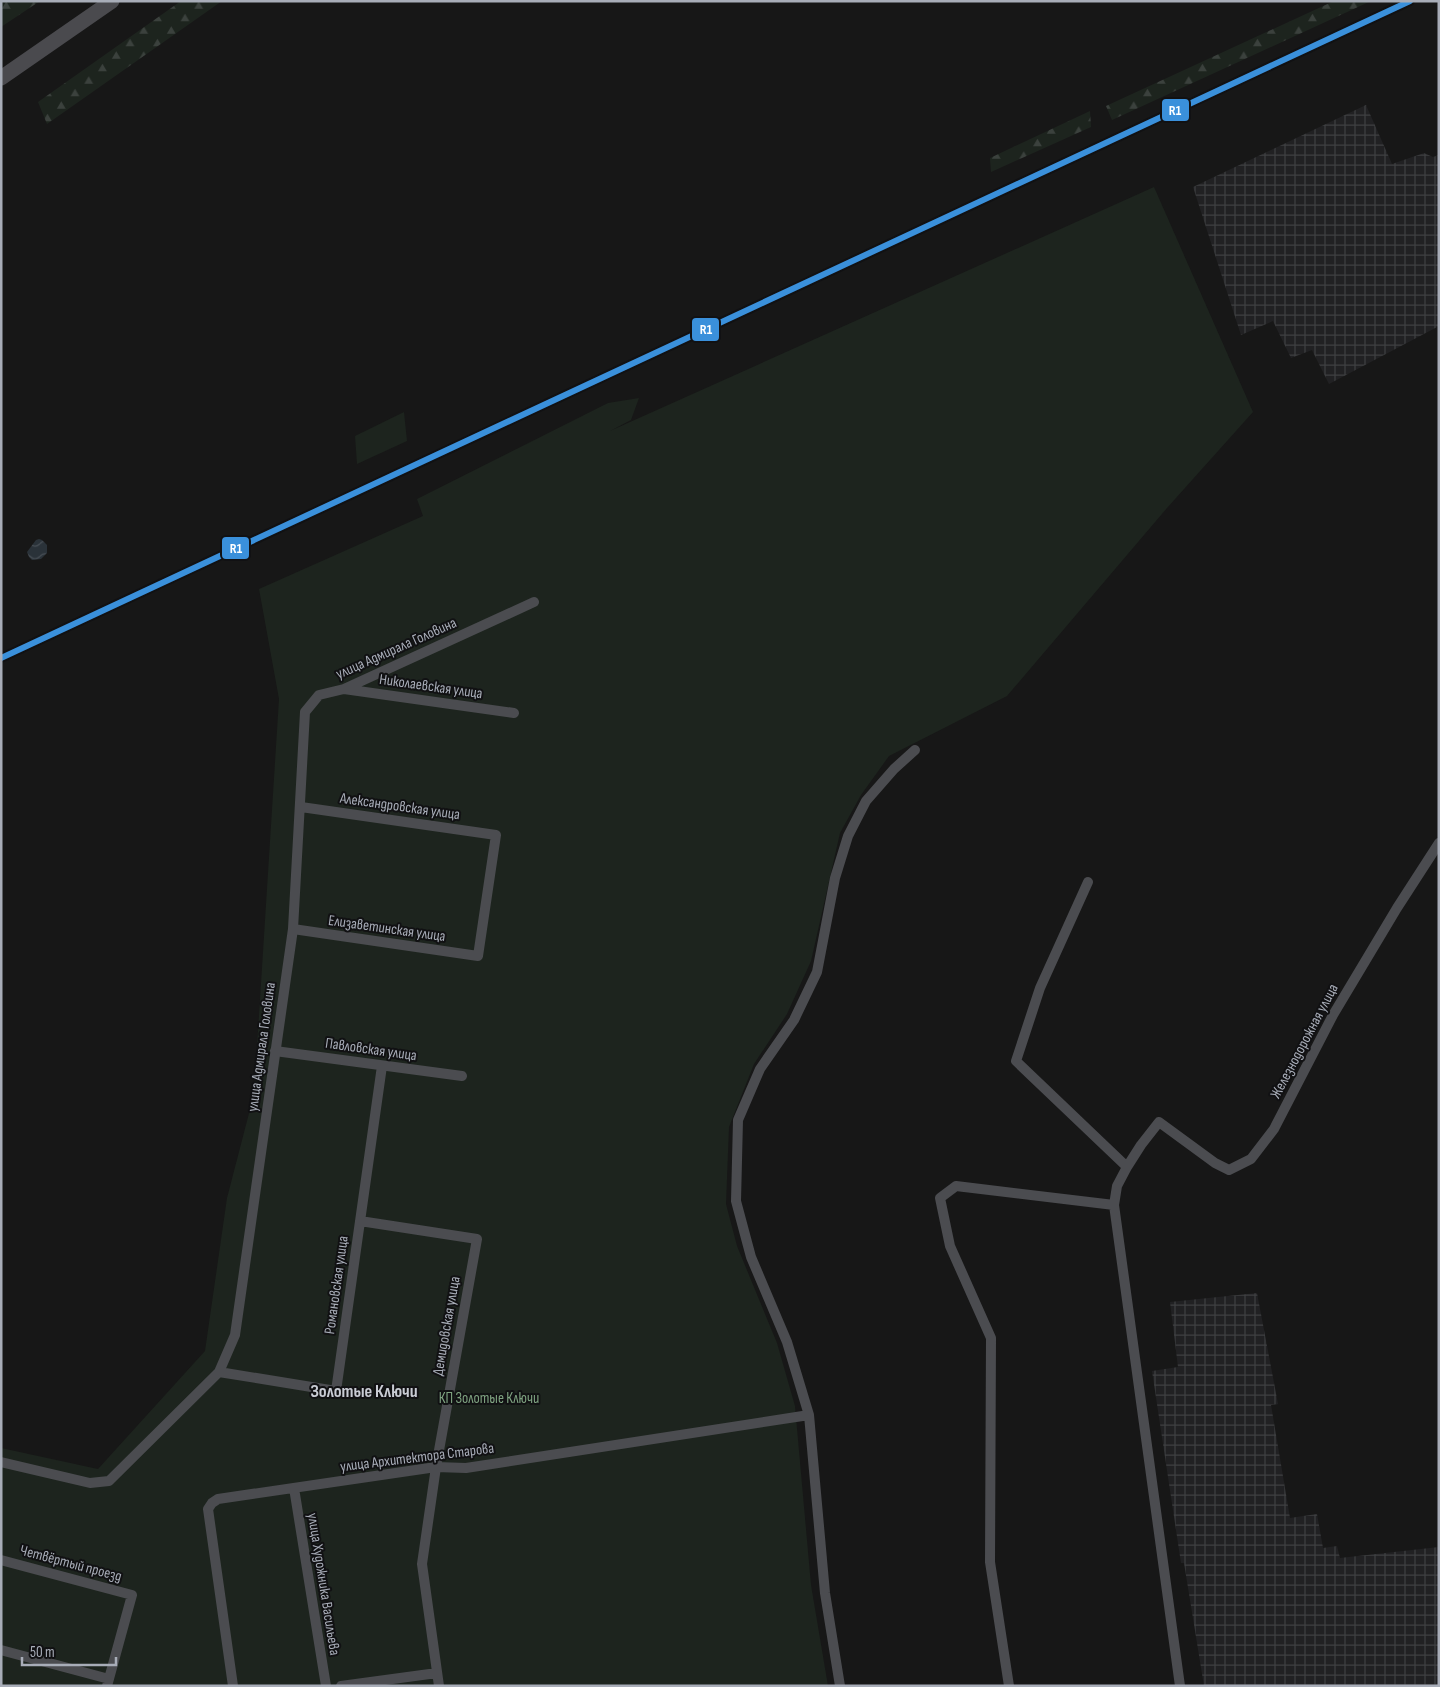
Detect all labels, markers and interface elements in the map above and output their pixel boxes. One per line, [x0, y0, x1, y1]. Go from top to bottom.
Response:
line badge: R1 [1161, 98, 1190, 122]
text: R1 [1169, 102, 1182, 119]
line badge: R1 [691, 317, 720, 342]
text: R1 [700, 321, 713, 338]
line badge: R1 [221, 536, 250, 560]
text: R1 [230, 540, 243, 557]
street label: улица Адмирала Головина [333, 613, 460, 684]
street label: Николаевская улица [378, 670, 484, 703]
street label: Александровская улица [338, 789, 461, 824]
street label: Елизаветинская улица [327, 911, 447, 946]
street label: Железнодорожная улица [1266, 980, 1343, 1102]
street label: улица Адмирала Головина [243, 981, 280, 1113]
street label: Павловская улица [324, 1034, 418, 1065]
street label: Романовская улица [320, 1234, 353, 1336]
street label: Демидовская улица [428, 1275, 465, 1377]
district label: Золотые Ключи [310, 1381, 418, 1402]
park label: КП Золотые Ключи [439, 1389, 539, 1408]
street label: улица Архитектора Старова [339, 1439, 495, 1476]
street label: улица Художника Васильева [303, 1512, 344, 1657]
street label: Четвёртый проезд [18, 1541, 124, 1586]
scale bar [22, 1634, 116, 1666]
text: 50 m [30, 1643, 55, 1662]

